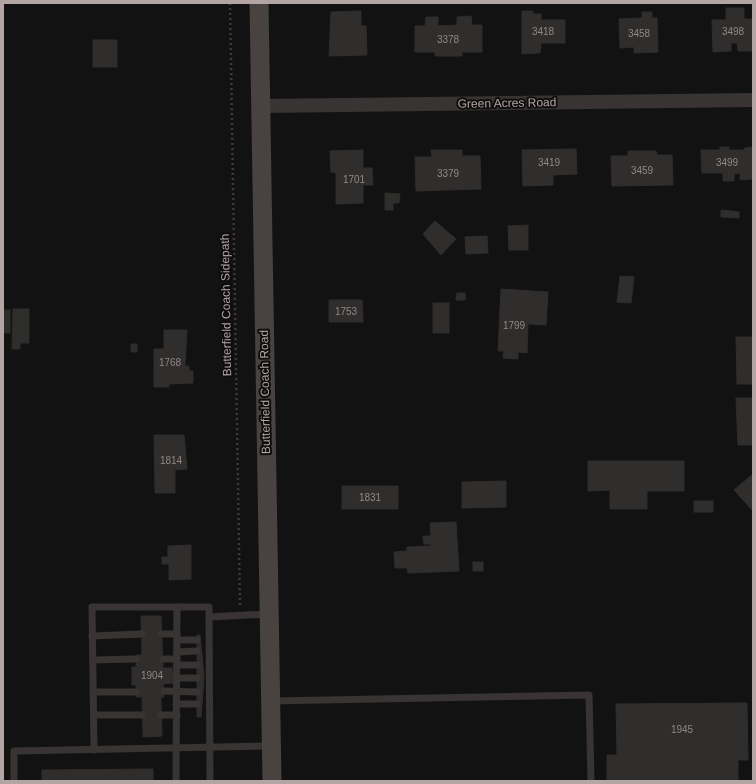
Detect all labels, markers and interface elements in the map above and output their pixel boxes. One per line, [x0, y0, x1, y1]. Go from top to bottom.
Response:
house number: 3418 [532, 26, 555, 37]
house number: 3498 [722, 26, 745, 37]
house number: 3458 [628, 28, 651, 39]
house number: 3378 [437, 34, 460, 45]
street label: Green Acres Road [458, 95, 556, 111]
house number: 3419 [538, 157, 561, 168]
house number: 3499 [716, 157, 739, 168]
house number: 3459 [631, 165, 654, 176]
house number: 3379 [437, 168, 460, 179]
house number: 1701 [343, 174, 366, 185]
street label: Butterfield Coach Sidepath [218, 234, 234, 376]
house number: 1753 [335, 306, 358, 317]
house number: 1799 [503, 320, 526, 331]
street label: Butterfield Coach Road [257, 330, 273, 454]
house number: 1768 [159, 357, 182, 368]
house number: 1814 [160, 455, 183, 466]
house number: 1831 [359, 492, 382, 503]
house number: 1904 [141, 670, 164, 681]
house number: 1945 [671, 724, 694, 735]

